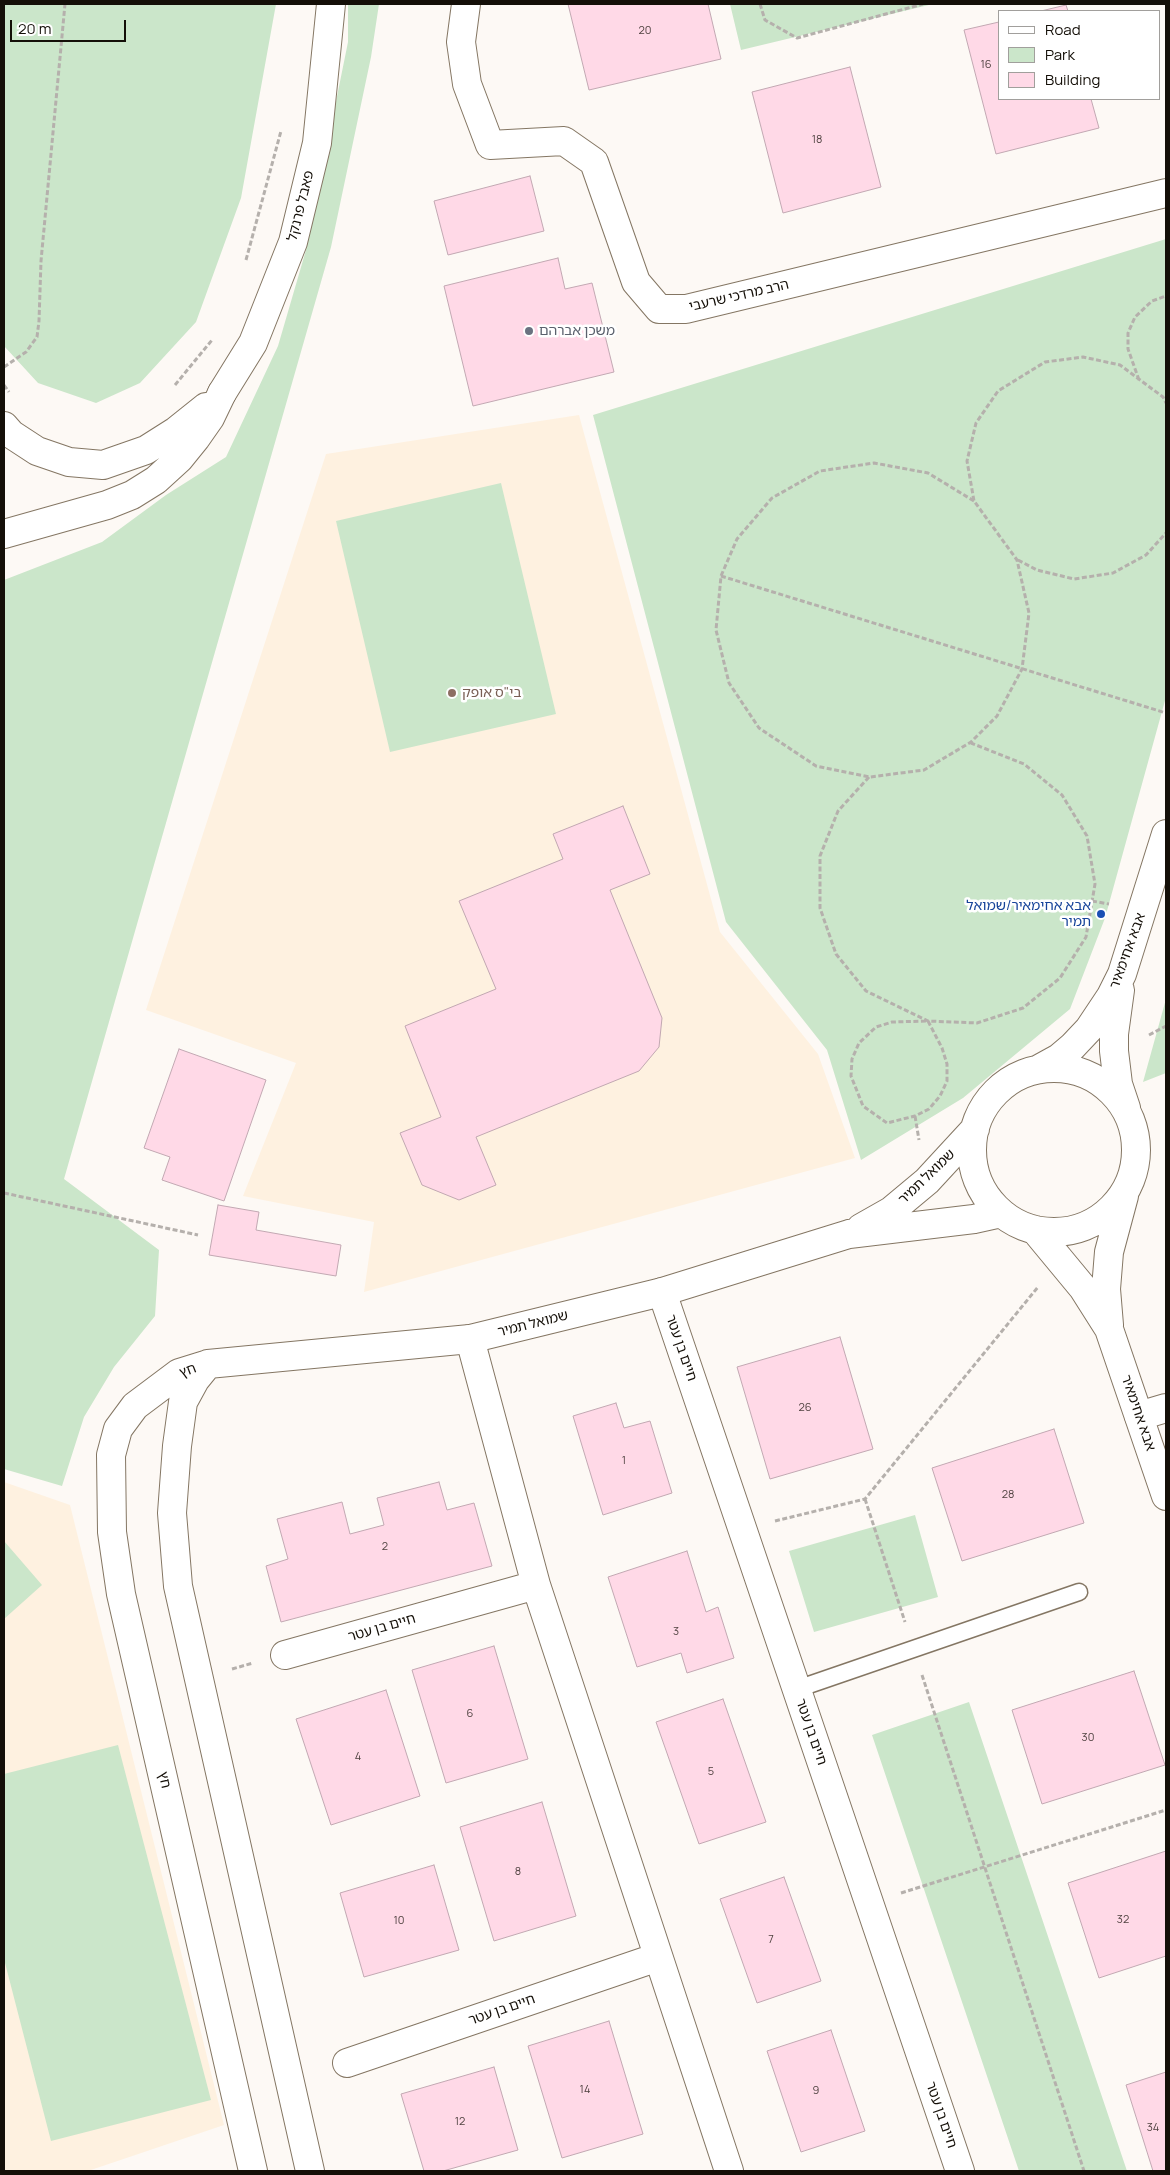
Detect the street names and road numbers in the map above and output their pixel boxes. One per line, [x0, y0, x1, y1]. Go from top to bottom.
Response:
street label: פאבל פרנקל [284, 169, 318, 243]
street label: הרב מרדכי שרעבי [687, 276, 791, 316]
street label: אבא אחימאיר [1106, 911, 1150, 991]
street label: שמואל תמיר [895, 1146, 959, 1208]
street label: שמואל תמיר [496, 1307, 570, 1341]
street label: חיים בן עטר [662, 1313, 700, 1383]
street label: חץ [177, 1360, 199, 1382]
street label: אבא אחימאיר [1117, 1373, 1159, 1453]
street label: חיים בן עטר [346, 1610, 418, 1646]
street label: חיים בן עטר [792, 1697, 830, 1767]
street label: חץ [154, 1770, 174, 1790]
street label: חיים בן עטר [467, 1991, 537, 2029]
street label: חיים בן עטר [922, 2080, 960, 2150]

